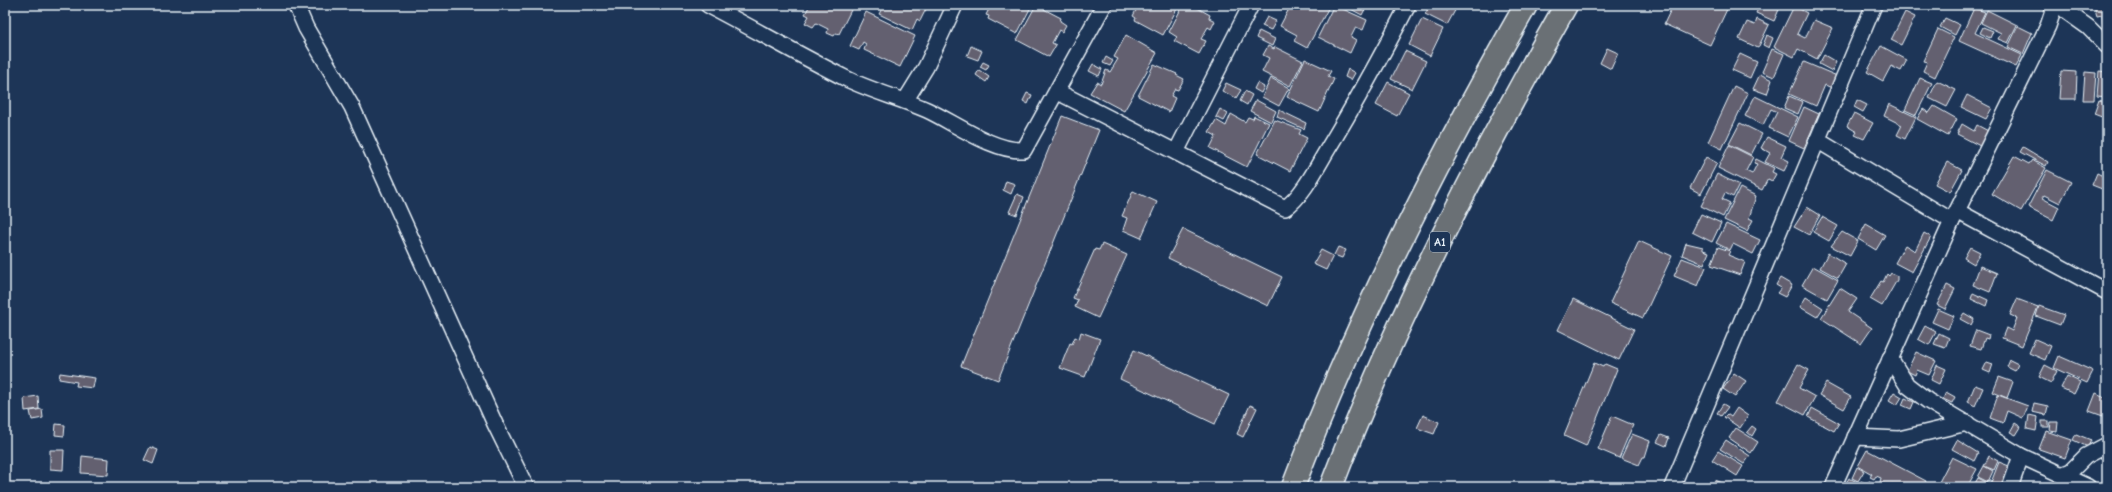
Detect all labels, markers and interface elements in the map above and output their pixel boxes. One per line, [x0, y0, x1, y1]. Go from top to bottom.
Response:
road number: A1 [1430, 232, 1450, 252]

